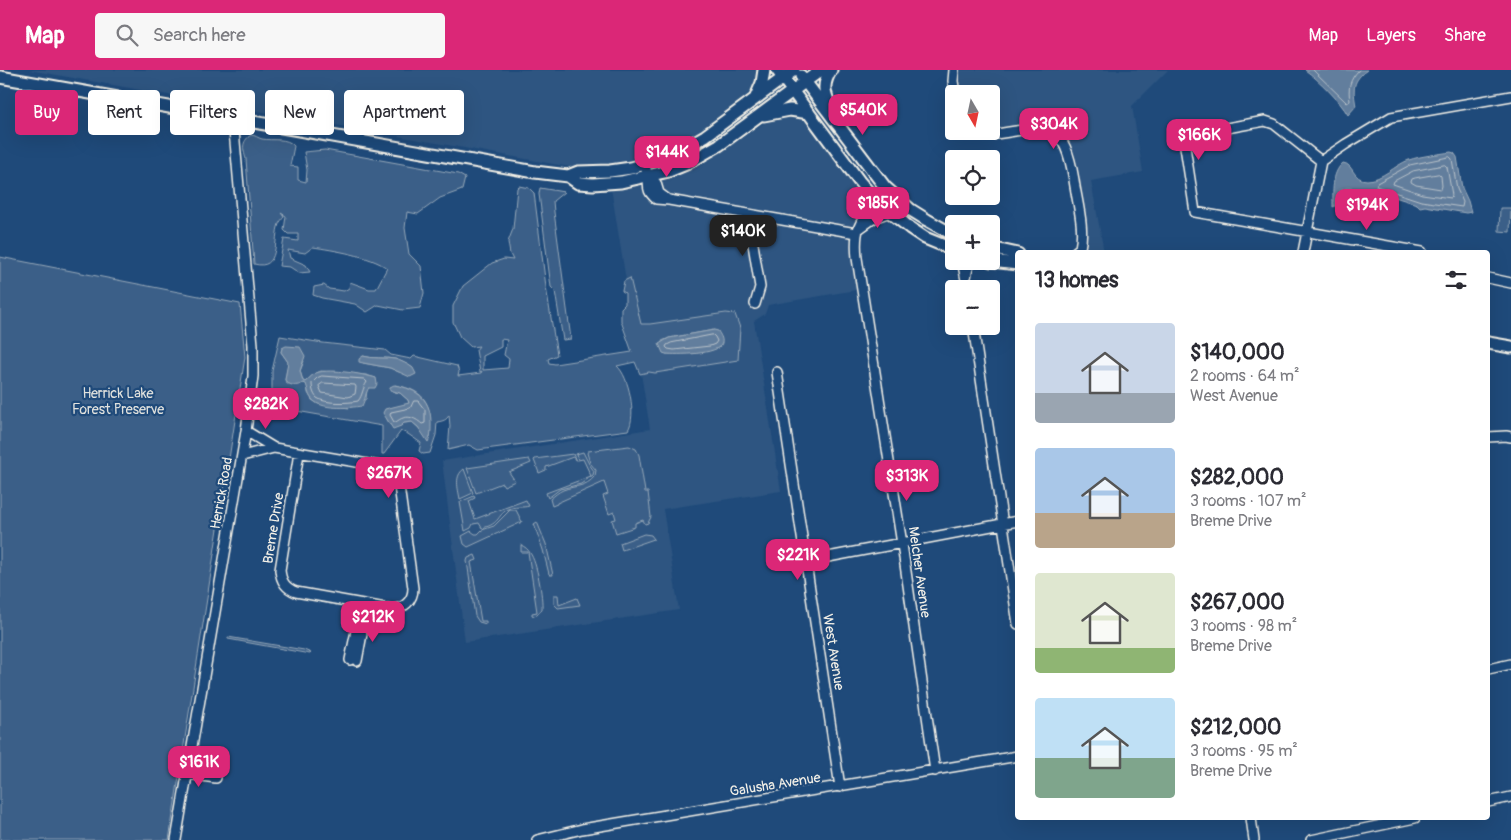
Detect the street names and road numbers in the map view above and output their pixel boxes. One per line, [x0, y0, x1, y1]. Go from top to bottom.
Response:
street label: Herrick Road [207, 456, 236, 530]
street label: Breme Drive [259, 491, 288, 565]
street label: Melcher Avenue [905, 525, 934, 619]
street label: West Avenue [819, 613, 848, 691]
street label: Galusha Avenue [729, 769, 822, 800]

